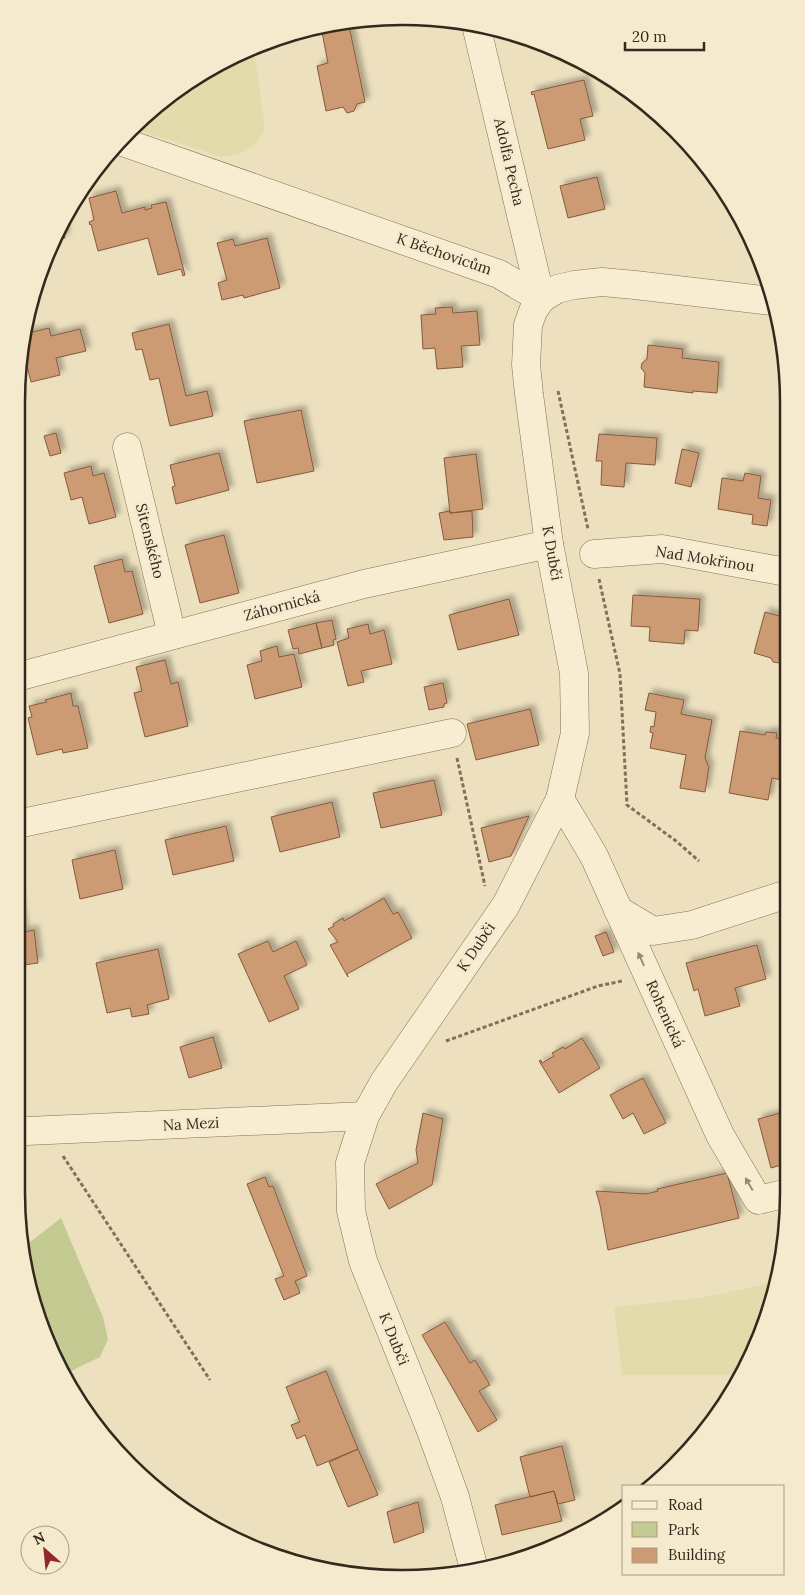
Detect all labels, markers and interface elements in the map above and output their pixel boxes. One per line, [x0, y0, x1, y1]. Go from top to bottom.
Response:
scale bar [625, 20, 704, 52]
text: 20 m [632, 27, 667, 46]
street label: Adolfa Pecha [490, 115, 529, 208]
street label: K Běchovicům [394, 228, 494, 279]
street label: Sitenského [132, 501, 169, 581]
street label: K Dubči [538, 524, 567, 582]
street label: Nad Mokřinou [654, 541, 756, 576]
street label: Záhornická [242, 586, 322, 625]
street label: K Dubči [452, 919, 499, 975]
one-way arrow [636, 952, 644, 966]
street label: Rohenická [642, 977, 689, 1051]
street label: Na Mezi [162, 1113, 220, 1134]
one-way arrow [744, 1178, 753, 1191]
street label: K Dubči [375, 1310, 414, 1368]
legend [622, 1485, 785, 1575]
text: Road [668, 1495, 703, 1514]
text: Park [668, 1520, 699, 1539]
north arrow [20, 1525, 70, 1575]
text: N [30, 1528, 48, 1549]
text: Building [668, 1545, 726, 1564]

